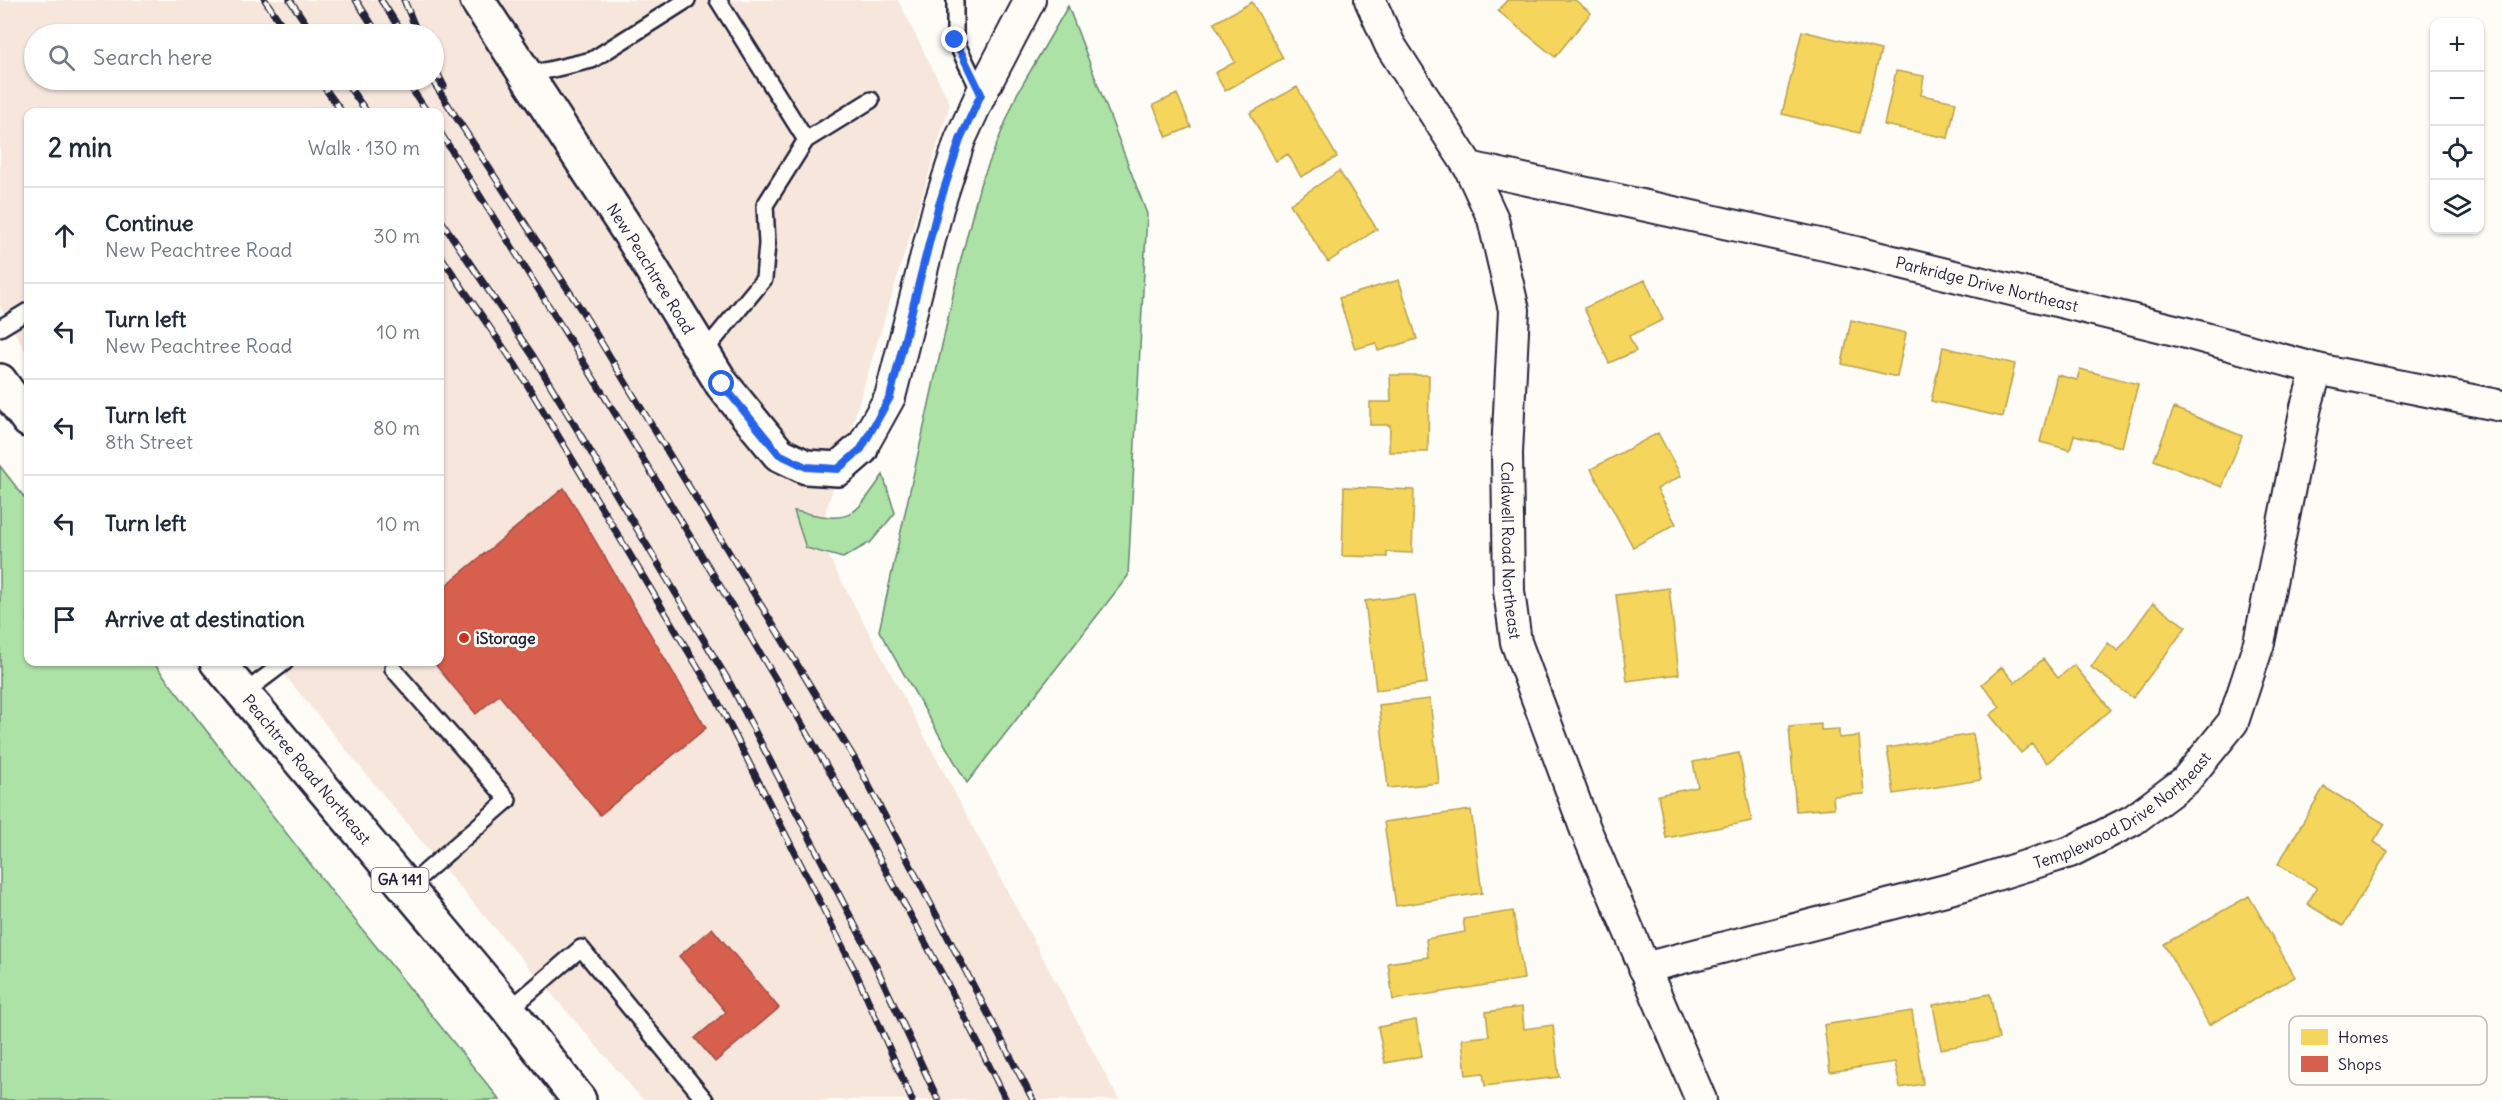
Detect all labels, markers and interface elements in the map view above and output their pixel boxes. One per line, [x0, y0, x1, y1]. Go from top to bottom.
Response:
map controls [2430, 18, 2484, 234]
button: + [2430, 18, 2484, 72]
search box [24, 24, 444, 90]
route end [941, 26, 967, 52]
icon: search [45, 41, 78, 74]
text: Search here [93, 43, 212, 71]
button: − [2430, 72, 2484, 126]
button: locate [2430, 126, 2484, 180]
text: 2 min [48, 131, 112, 164]
text: Walk · 130 m [308, 135, 420, 160]
button: layers [2430, 180, 2484, 234]
street label: New Peachtree Road [603, 200, 699, 338]
text: Continue [105, 209, 194, 237]
icon: ahead [48, 219, 81, 252]
text: 30 m [373, 223, 420, 248]
text: New Peachtree Road [105, 237, 292, 262]
street label: Parkridge Drive Northeast [1894, 252, 2081, 316]
text: Turn left [105, 305, 186, 333]
icon: left [48, 315, 81, 348]
text: 10 m [377, 319, 420, 344]
text: New Peachtree Road [105, 333, 292, 358]
route start [708, 370, 734, 396]
text: Turn left [105, 401, 186, 429]
icon: left [48, 411, 81, 444]
text: 80 m [373, 415, 420, 440]
text: 8th Street [105, 429, 193, 454]
street label: Caldwell Road Northeast [1497, 462, 1526, 641]
icon: left [48, 507, 81, 540]
text: Turn left [105, 509, 186, 537]
text: 10 m [377, 511, 420, 536]
icon: arrive [48, 603, 81, 636]
text: Arrive at destination [105, 605, 305, 633]
place label: iStorage [476, 628, 536, 649]
marker: iStorage [457, 631, 471, 645]
street label: Peachtree Road Northeast [238, 690, 376, 849]
street label: Templewood Drive Northeast [2031, 747, 2215, 873]
road number: GA 141 [372, 868, 428, 892]
legend [2289, 1016, 2487, 1085]
text: Homes [2338, 1027, 2388, 1047]
text: Shops [2338, 1054, 2382, 1074]

